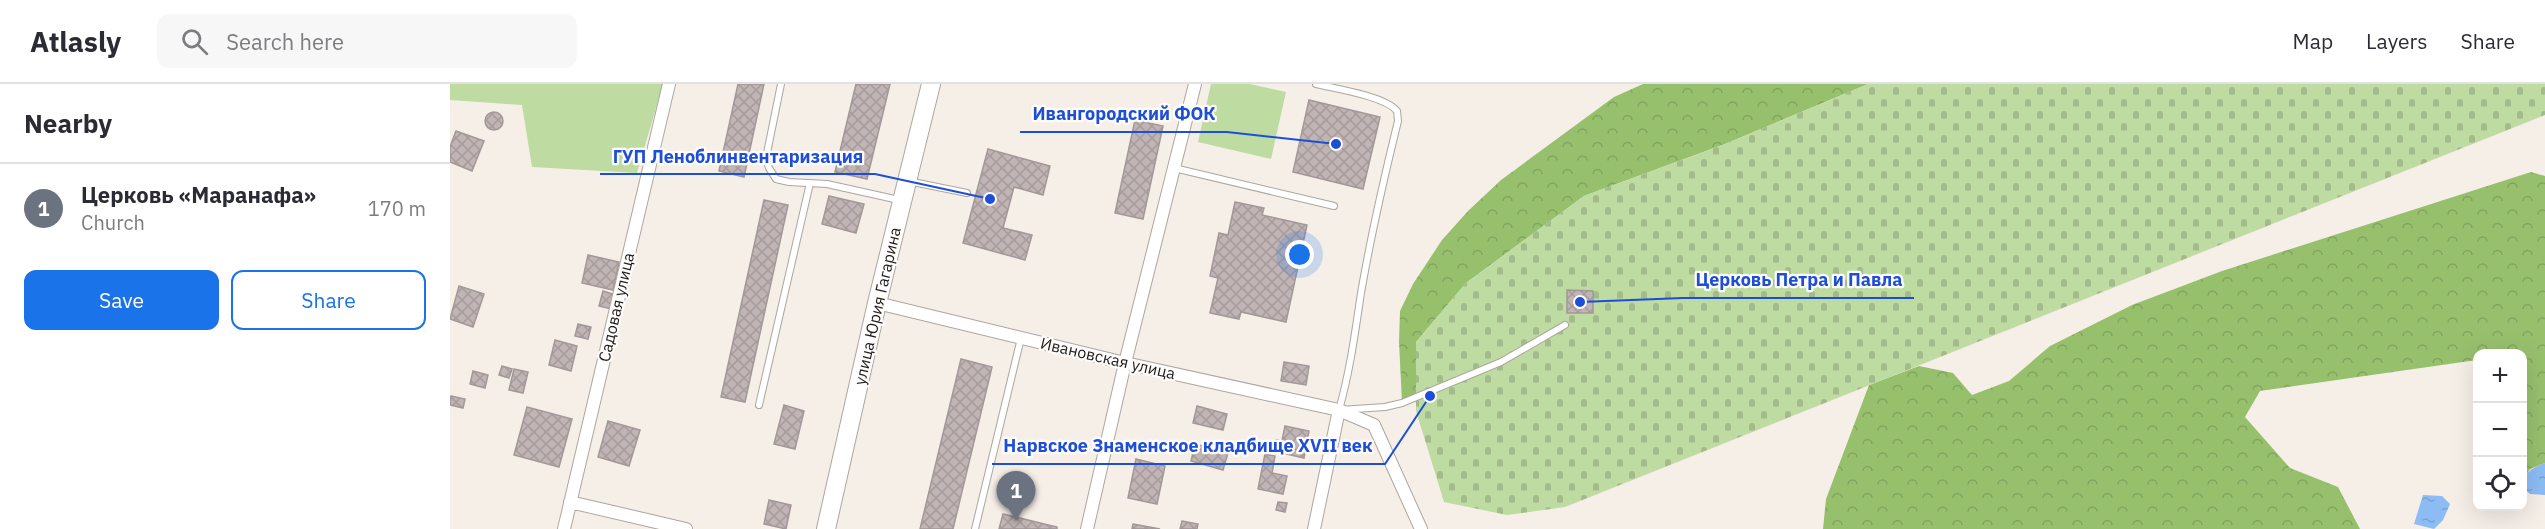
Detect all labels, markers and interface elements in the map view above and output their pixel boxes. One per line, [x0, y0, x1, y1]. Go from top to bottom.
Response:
search box [157, 14, 577, 68]
text: Atlasly [30, 23, 121, 60]
icon: search [178, 25, 211, 58]
text: Search here [226, 27, 344, 56]
text: Map [2293, 27, 2333, 55]
text: Layers [2366, 27, 2428, 55]
text: Share [2461, 27, 2515, 55]
callout: Ивангородский ФОК [1020, 96, 1227, 132]
text: Ивангородский ФОК [1033, 102, 1215, 125]
text: Nearby [24, 106, 112, 140]
callout: ГУП Леноблинвентаризация [600, 138, 875, 174]
text: ГУП Леноблинвентаризация [613, 145, 863, 168]
text: Церковь «Маранафа» [81, 180, 316, 209]
text: 1 [38, 195, 50, 222]
text: 170 m [368, 195, 426, 222]
text: Church [81, 209, 145, 236]
street label: улица Юрия Гагарина [849, 225, 905, 387]
your location [1285, 240, 1314, 269]
street label: Садовая улица [594, 250, 638, 364]
callout: Церковь Петра и Павла [1683, 262, 1914, 298]
text: Церковь Петра и Павла [1695, 268, 1903, 291]
button: Save [24, 270, 219, 330]
button: Share [231, 270, 426, 330]
street label: Ивановская улица [1039, 333, 1178, 383]
map controls [2473, 349, 2527, 511]
button: + [2473, 349, 2527, 403]
button: − [2473, 403, 2527, 457]
callout: Нарвское Знаменское кладбище XVII век [992, 428, 1385, 464]
text: Нарвское Знаменское кладбище XVII век [1003, 434, 1373, 457]
button: locate [2473, 457, 2527, 511]
pin: 1 [996, 472, 1036, 521]

